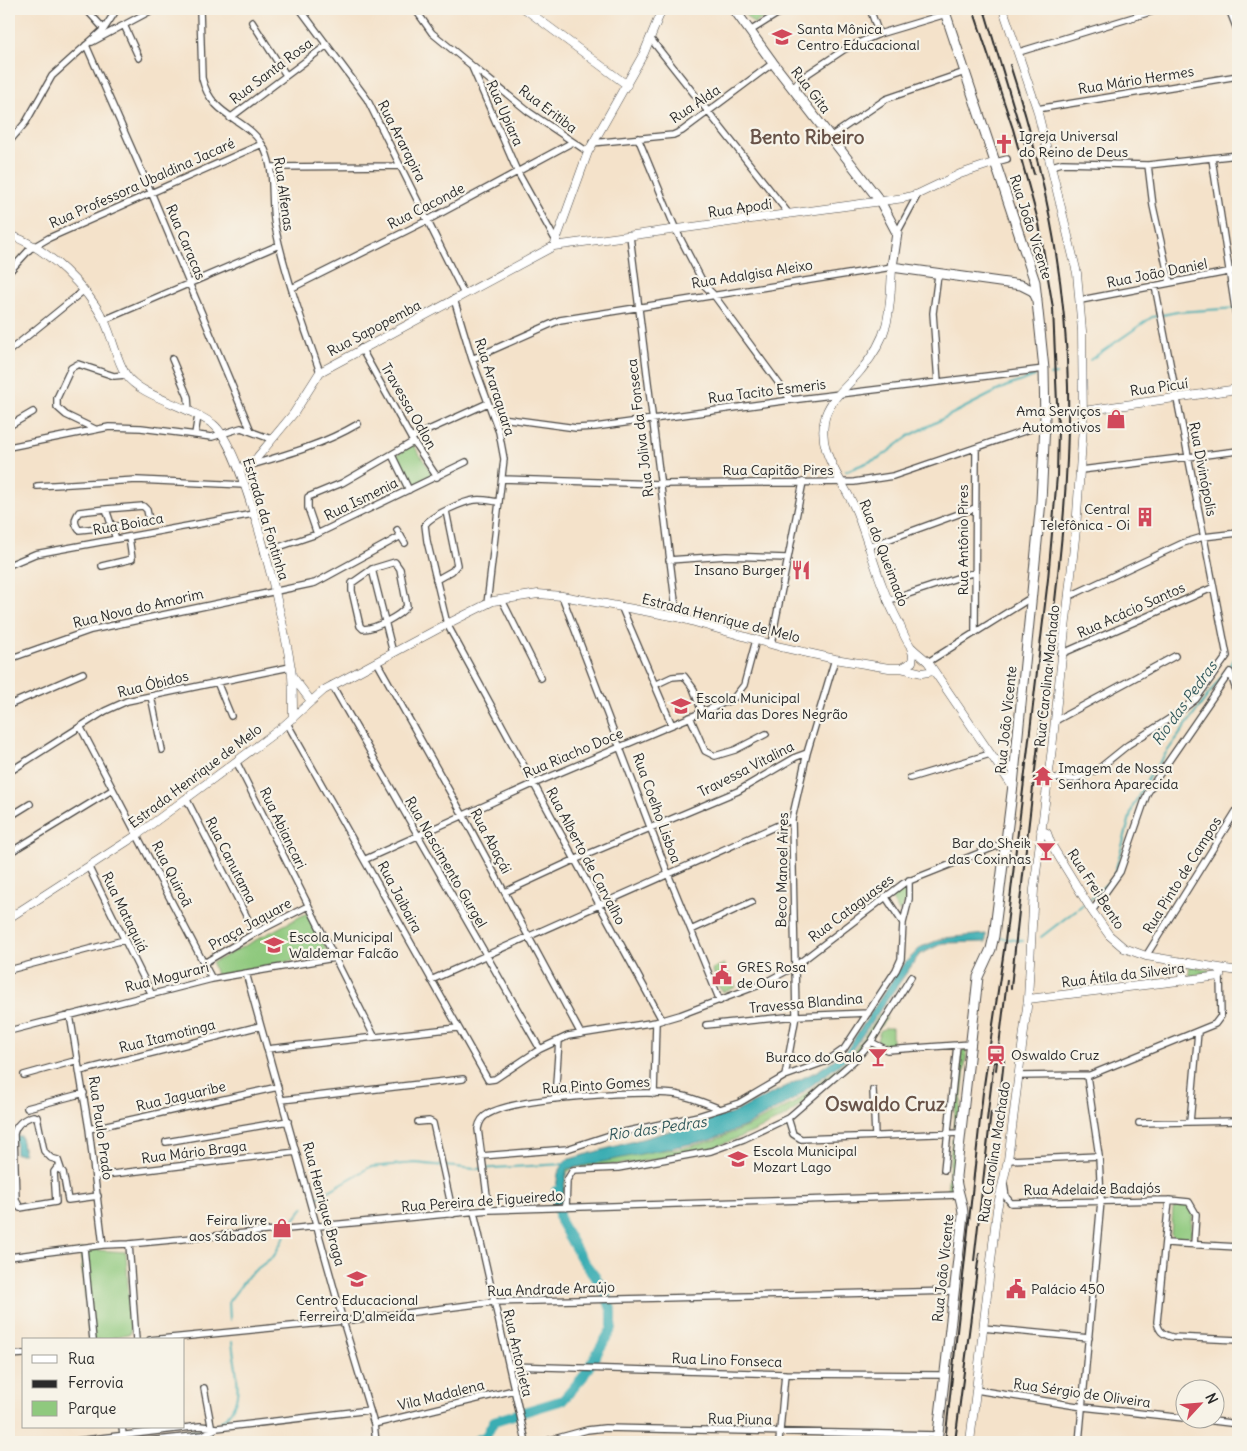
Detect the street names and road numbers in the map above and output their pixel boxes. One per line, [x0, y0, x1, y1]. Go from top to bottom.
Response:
street label: Rua Santa Rosa [226, 34, 316, 108]
street label: Rua Mário Hermes [1077, 62, 1195, 98]
street label: Rua Gita [787, 63, 835, 117]
street label: Rua Upiara [482, 77, 528, 149]
street label: Rua Eritiba [515, 81, 581, 137]
street label: Rua Alda [666, 81, 724, 127]
street label: Rua Ararapira [374, 97, 430, 185]
street label: Rua Professora Ubaldina Jacaré [46, 134, 238, 232]
street label: Rua Alfenas [270, 156, 298, 232]
street label: Rua João Vicente [1006, 173, 1056, 281]
street label: Rua Caconde [384, 179, 468, 233]
street label: Rua Apodi [707, 195, 773, 221]
street label: Rua Caracas [162, 202, 210, 282]
street label: Rua João Daniel [1105, 254, 1209, 292]
street label: Rua Adalgisa Aleixo [690, 256, 814, 292]
street label: Rua Sapopemba [324, 296, 424, 360]
street label: Rua Araraquara [471, 336, 519, 438]
street label: Rua Joliva da Fonseca [623, 358, 657, 498]
street label: Travessa Odlon [377, 360, 441, 452]
street label: Rua Picuí [1129, 374, 1189, 400]
street label: Rua Tacito Esmeris [707, 375, 827, 407]
street label: Rua Divinópolis [1185, 420, 1221, 518]
street label: Estrada da Fontinha [239, 456, 293, 582]
street label: Rua Capitão Pires [722, 461, 834, 479]
street label: Rua Ismenia [321, 473, 401, 525]
street label: Rua Antônio Pires [954, 484, 972, 596]
street label: Rua do Queimado [855, 497, 913, 609]
street label: Rua Boiaca [91, 509, 165, 539]
street label: Rua Acácio Santos [1074, 578, 1188, 642]
street label: Rua Nova do Amorim [71, 584, 205, 632]
street label: Estrada Henrique de Melo [640, 590, 802, 646]
street label: Rua Carolina Machado [1031, 604, 1063, 748]
street label: Rua João Vicente [991, 665, 1021, 775]
street label: Rua Óbidos [116, 667, 190, 701]
street label: Estrada Henrique de Melo [125, 720, 265, 832]
street label: Rua Riacho Doce [520, 724, 626, 782]
street label: Travessa Vitalina [695, 737, 797, 801]
street label: Rua Coelho Lisboa [629, 750, 685, 866]
street label: Rua Abiancari [256, 784, 310, 872]
street label: Rua Alberto de Carvalho [542, 784, 630, 928]
street label: Rua Nascimento Gurgel [401, 793, 491, 931]
street label: Rua Abaçái [466, 805, 516, 877]
street label: Beco Manoel Aires [772, 812, 792, 928]
street label: Rua Pinto de Campos [1139, 813, 1225, 937]
street label: Rua Canutama [202, 814, 260, 906]
street label: Rua Quiroã [148, 838, 196, 910]
street label: Rua Frei Bento [1063, 845, 1129, 933]
street label: Rua Jaibaira [374, 858, 426, 936]
street label: Rua Mataquiá [98, 869, 152, 955]
street label: Rua Cataguases [805, 870, 897, 946]
street label: Praça Jaquare [205, 894, 295, 954]
street label: Rua Mogurari [123, 958, 211, 996]
street label: Rua Átila da Silveira [1060, 959, 1186, 991]
street label: Travessa Blandina [748, 989, 864, 1017]
street label: Rua Itamotinga [117, 1015, 217, 1057]
street label: Rua Pinto Gomes [542, 1072, 650, 1098]
street label: Rua Paulo Prado [85, 1075, 117, 1181]
street label: Rua Jaguaribe [134, 1077, 228, 1115]
street label: Rua Carolina Machado [974, 1080, 1014, 1224]
street label: Rua Mário Braga [140, 1137, 248, 1167]
street label: Rua Henrique Braga [299, 1140, 349, 1268]
street label: Rua Adelaide Badajós [1023, 1179, 1161, 1199]
street label: Rua Pereira de Figueiredo [400, 1186, 564, 1216]
street label: Rua João Vicente [928, 1213, 958, 1323]
street label: Rua Andrade Araújo [487, 1278, 615, 1300]
street label: Rua Antonieta [499, 1307, 537, 1399]
street label: Rua Lino Fonseca [671, 1349, 783, 1371]
street label: Rua Sérgio de Oliveira [1012, 1374, 1152, 1412]
street label: Vila Madalena [396, 1376, 486, 1414]
street label: Rua Piuna [708, 1409, 772, 1429]

